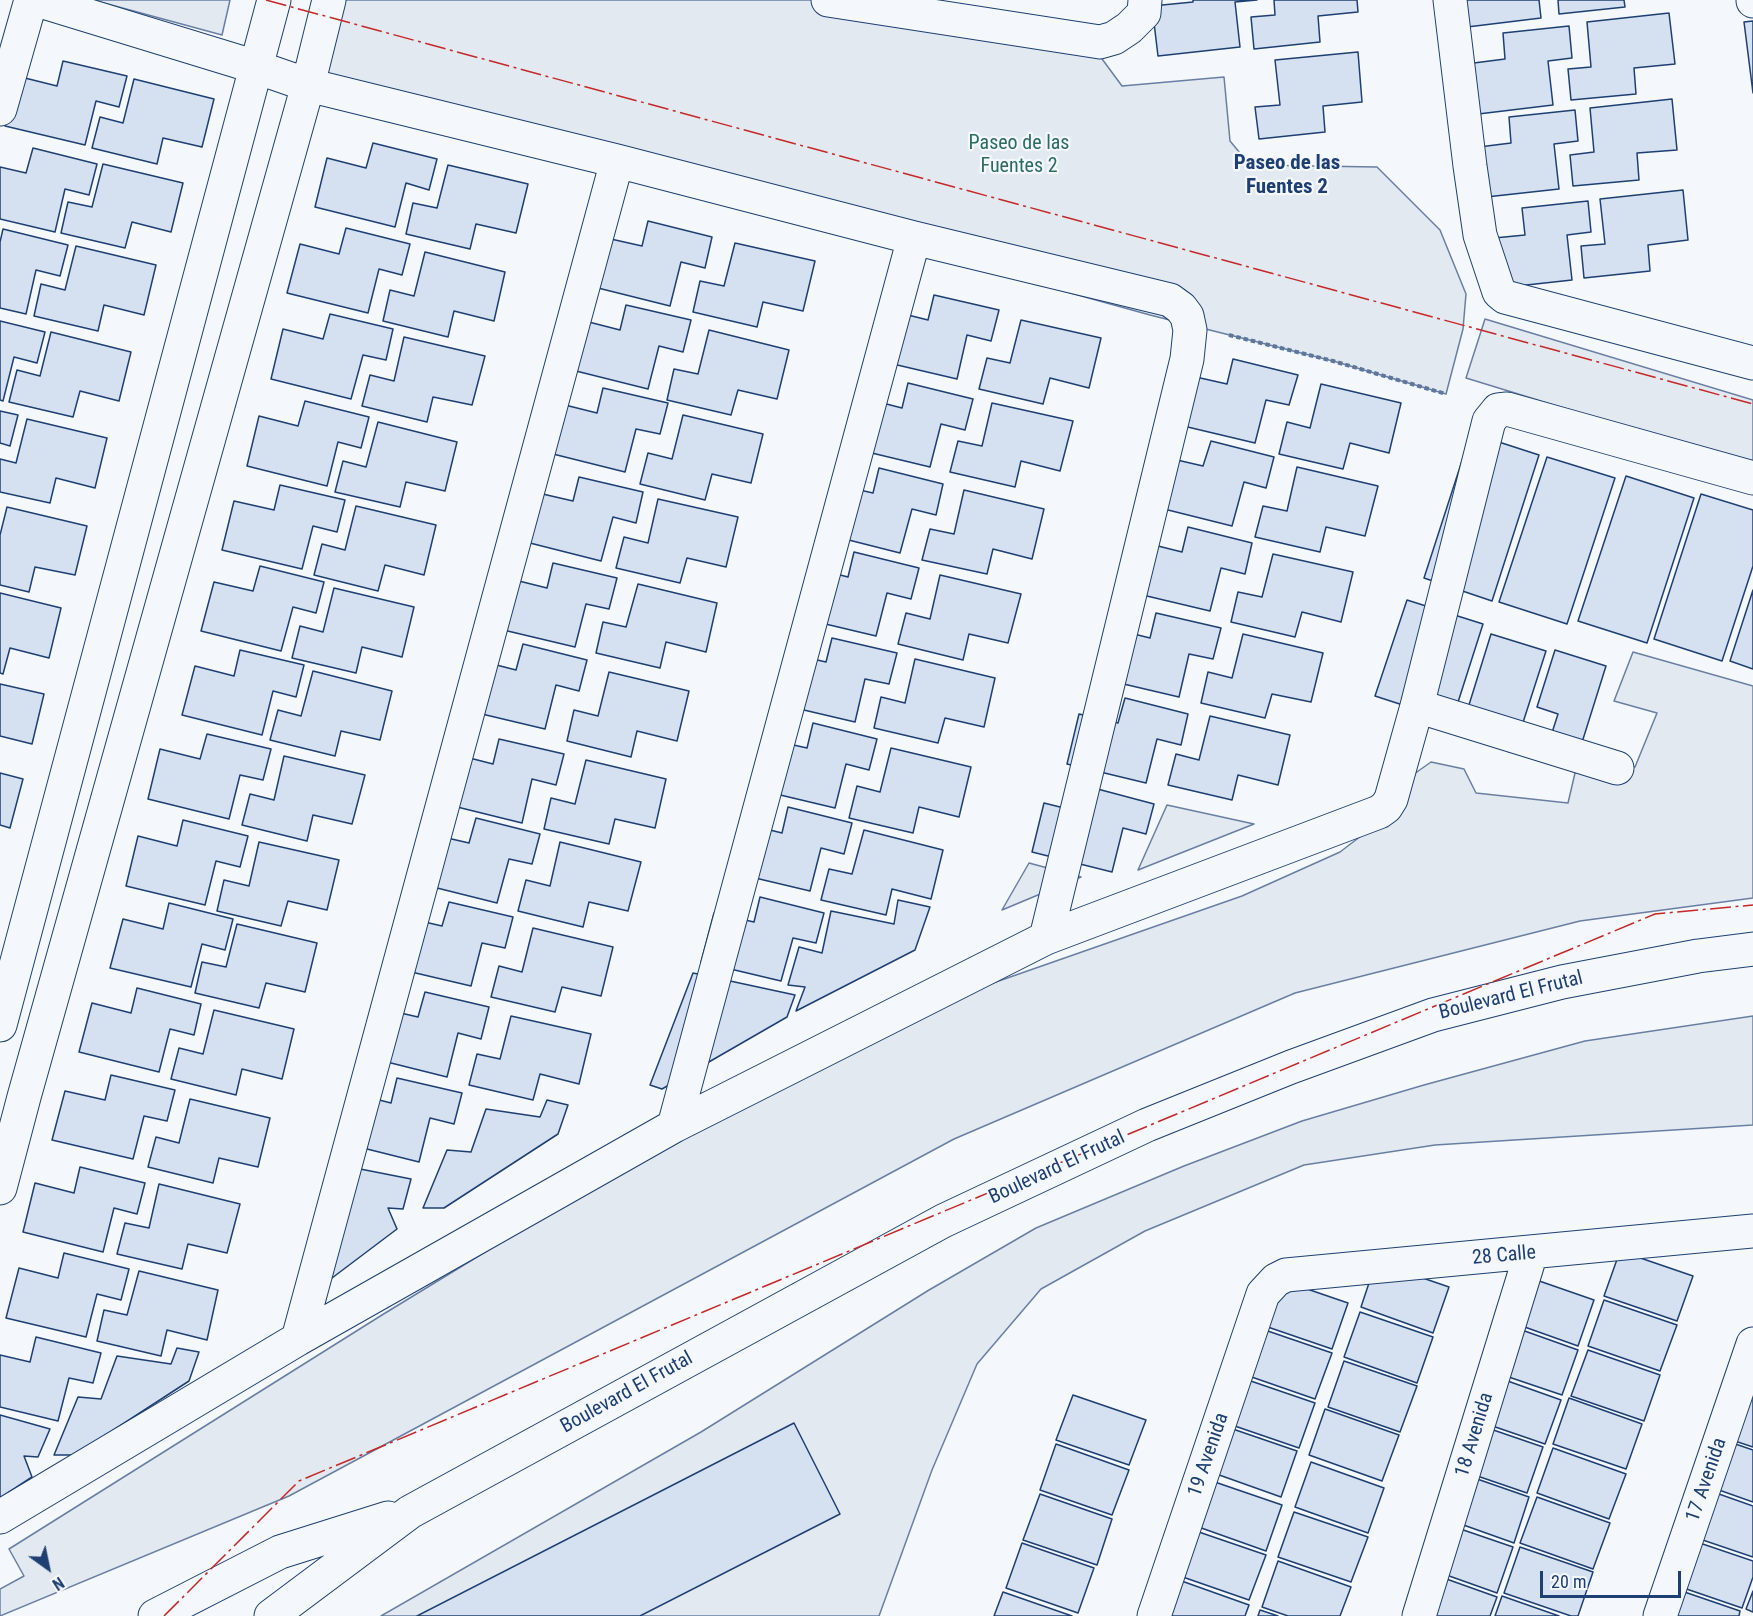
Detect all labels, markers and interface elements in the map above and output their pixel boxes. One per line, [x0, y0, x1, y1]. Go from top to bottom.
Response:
park label: Paseo de las Fuentes 2 [969, 132, 1069, 179]
district label: Paseo de las Fuentes 2 [1234, 151, 1340, 201]
street label: Boulevard El Frutal [1437, 967, 1585, 1025]
street label: Boulevard El Frutal [985, 1126, 1129, 1210]
street label: 28 Calle [1471, 1241, 1537, 1271]
street label: Boulevard El Frutal [557, 1347, 697, 1439]
street label: 18 Avenida [1451, 1390, 1499, 1480]
street label: 19 Avenida [1183, 1410, 1235, 1500]
street label: 17 Avenida [1681, 1435, 1733, 1525]
north arrow [18, 1538, 78, 1598]
scale bar [1543, 1559, 1684, 1597]
text: 20 m [1551, 1571, 1586, 1592]
text: N [49, 1573, 67, 1594]

